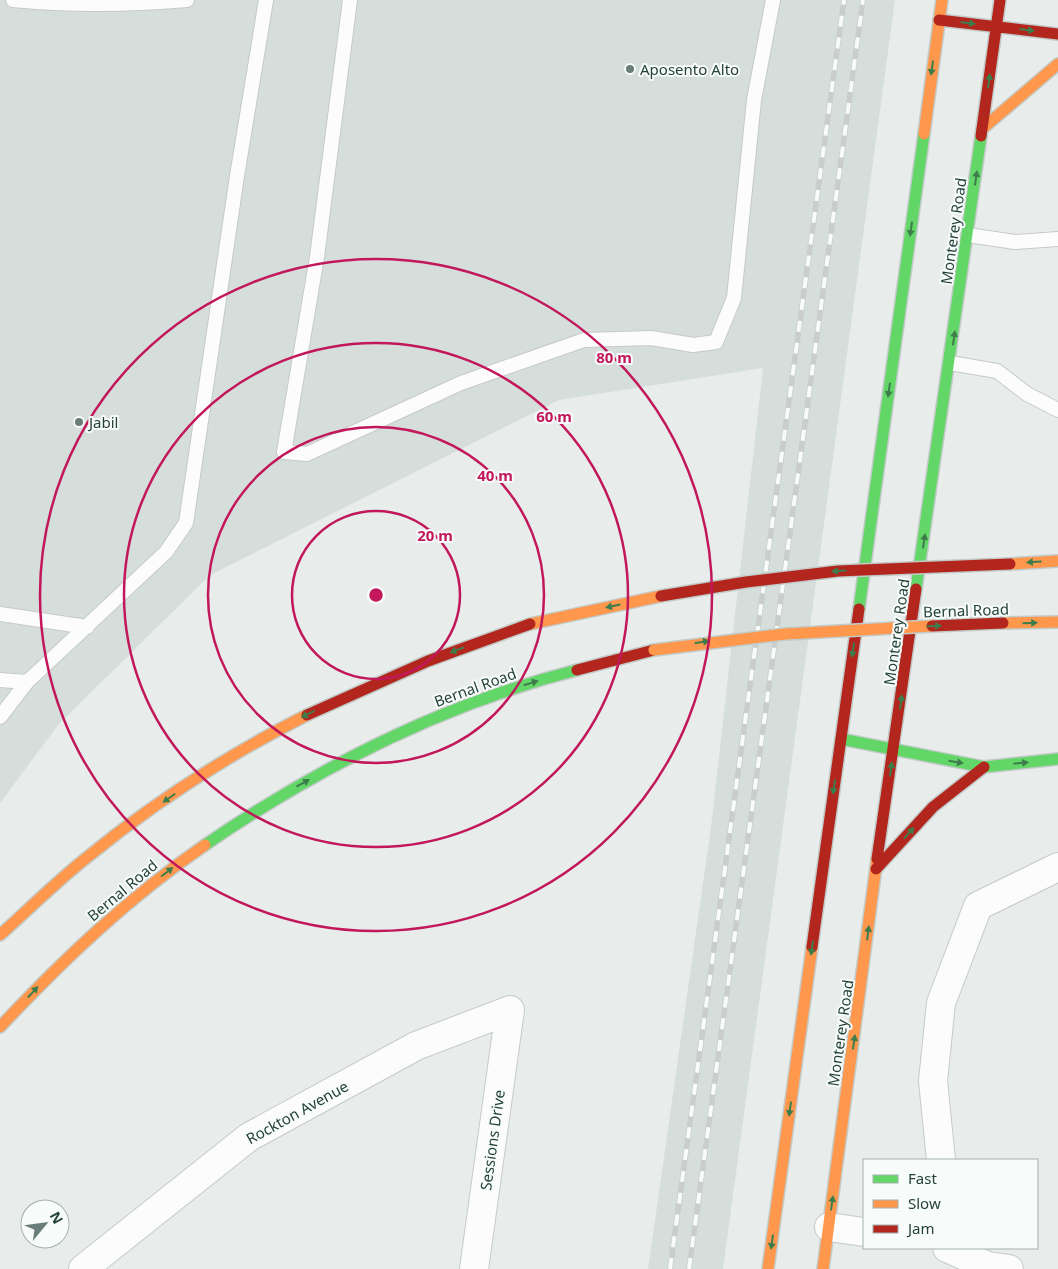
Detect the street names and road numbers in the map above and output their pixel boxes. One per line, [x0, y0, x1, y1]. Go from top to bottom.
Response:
street label: Monterey Road [936, 176, 970, 286]
street label: Monterey Road [879, 577, 913, 687]
street label: Bernal Road [923, 599, 1009, 621]
street label: Bernal Road [431, 663, 519, 711]
street label: Bernal Road [83, 855, 161, 925]
street label: Monterey Road [823, 978, 857, 1088]
street label: Rockton Avenue [242, 1076, 352, 1148]
street label: Sessions Drive [475, 1088, 509, 1192]

